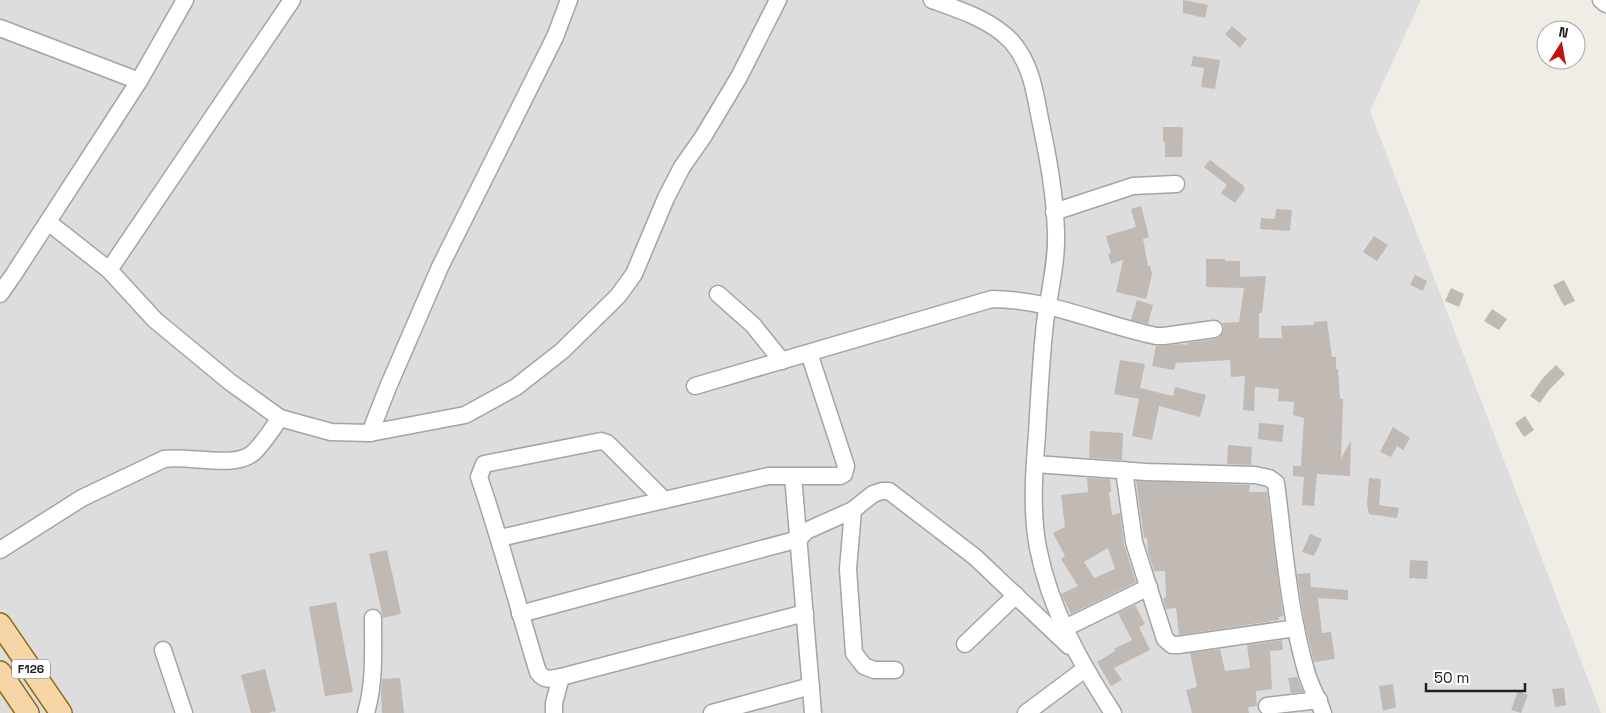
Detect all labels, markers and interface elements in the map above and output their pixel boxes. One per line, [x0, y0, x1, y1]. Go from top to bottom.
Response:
north arrow [1536, 20, 1586, 70]
text: N [1557, 23, 1570, 42]
road number: F126 [12, 660, 50, 679]
scale bar [1426, 660, 1525, 692]
text: 50 m [1434, 668, 1469, 687]

